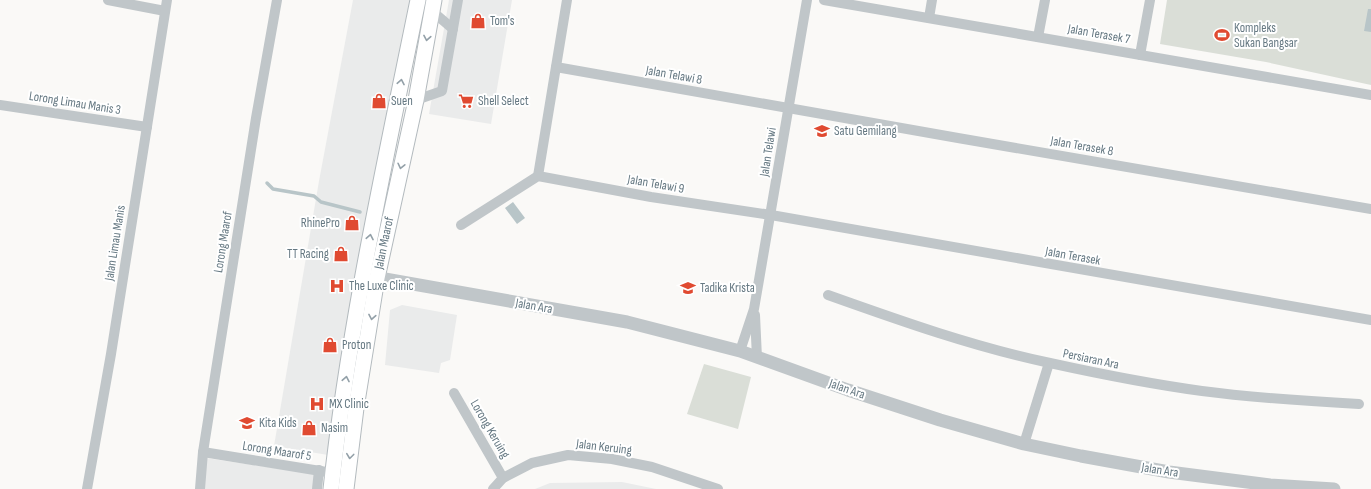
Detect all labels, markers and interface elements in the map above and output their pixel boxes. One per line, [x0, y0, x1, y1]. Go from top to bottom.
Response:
shop icon: Tom's [469, 12, 487, 30]
place label: Tom's [490, 13, 515, 29]
street label: Jalan Terasek 7 [1066, 20, 1132, 47]
place label: Kompleks Sukan Bangsar [1234, 20, 1298, 51]
sports icon: Kompleks Sukan Bangsar [1213, 26, 1231, 44]
one-way arrow [424, 35, 432, 41]
street label: Jalan Telawi 8 [643, 62, 704, 88]
one-way arrow [396, 79, 405, 86]
street label: Lorong Limau Manis 3 [28, 88, 122, 118]
shop icon: Suen [370, 92, 388, 110]
supermarket icon: Shell Select [457, 92, 475, 110]
place label: Suen [391, 93, 413, 109]
place label: Shell Select [478, 93, 529, 109]
school or university icon: Satu Gemilang [813, 122, 831, 140]
place label: Satu Gemilang [834, 123, 897, 139]
street label: Jalan Telawi [756, 126, 780, 179]
street label: Jalan Terasek 8 [1048, 132, 1115, 159]
one-way arrow [398, 163, 406, 169]
street label: Jalan Telawi 9 [625, 171, 686, 197]
street label: Jalan Limau Manis [101, 204, 129, 283]
street label: Lorong Maarof [210, 210, 236, 274]
shop icon: RhinePro [343, 214, 361, 232]
place label: RhinePro [301, 215, 340, 231]
street label: Jalan Maarof [370, 215, 397, 272]
one-way arrow [365, 234, 374, 240]
street label: Jalan Terasek [1043, 243, 1102, 269]
shop icon: TT Racing [332, 245, 350, 263]
place label: TT Racing [287, 246, 329, 262]
hospital icon: The Luxe Clinic [328, 277, 346, 295]
place label: The Luxe Clinic [349, 278, 414, 294]
school or university icon: Tadika Krista [679, 279, 697, 297]
place label: Tadika Krista [700, 280, 755, 296]
street label: Jalan Ara [513, 295, 554, 317]
one-way arrow [368, 314, 376, 320]
shop icon: Proton [321, 336, 339, 354]
place label: Proton [342, 337, 371, 353]
street label: Persiaran Ara [1062, 345, 1120, 373]
street label: Jalan Ara [826, 375, 867, 403]
one-way arrow [341, 376, 349, 382]
hospital icon: MX Clinic [308, 395, 326, 413]
place label: MX Clinic [329, 396, 369, 412]
street label: Lorong Keruing [467, 397, 513, 461]
school or university icon: Kita Kids [238, 414, 256, 432]
place label: Kita Kids [259, 415, 297, 431]
shop icon: Nasim [300, 419, 318, 437]
place label: Nasim [321, 420, 348, 436]
street label: Jalan Keruing [574, 436, 633, 458]
street label: Lorong Maarof 5 [241, 438, 313, 464]
one-way arrow [346, 453, 355, 459]
street label: Jalan Ara [1139, 459, 1180, 481]

